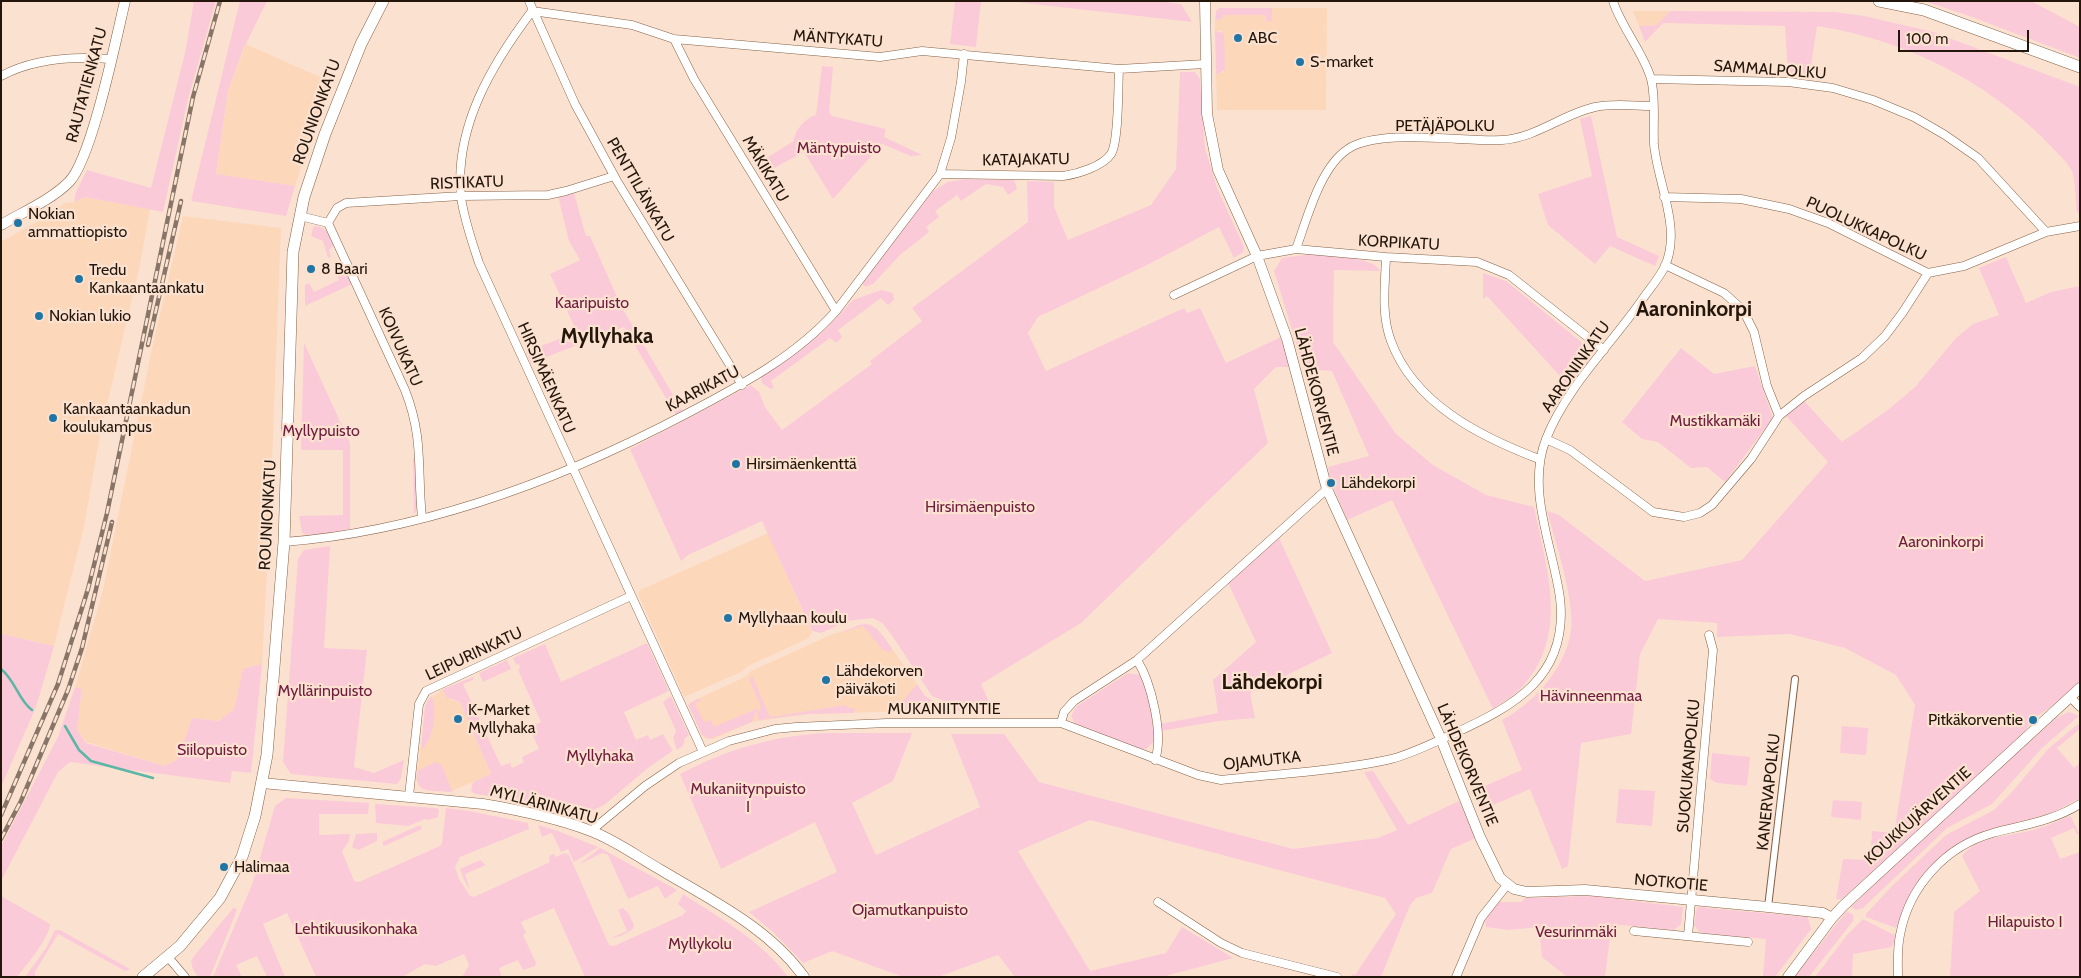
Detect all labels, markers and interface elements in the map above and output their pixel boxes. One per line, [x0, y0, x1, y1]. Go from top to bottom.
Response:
scale bar [1901, 20, 2032, 52]
street label: RAUTATIENKATU [62, 25, 112, 145]
street label: MÄNTYKATU [793, 26, 883, 52]
place label: ABC [1248, 28, 1277, 48]
text: 100 m [1906, 30, 1948, 48]
marker: ABC [1232, 32, 1244, 44]
place label: S-market [1310, 52, 1373, 72]
marker: S-market [1294, 56, 1306, 68]
street label: SAMMALPOLKU [1713, 56, 1827, 84]
street label: ROUNIONKATU [289, 57, 345, 167]
street label: PETÄJÄPOLKU [1395, 116, 1495, 136]
street label: MÄKIKATU [738, 132, 792, 206]
street label: PENTTILÄNKATU [602, 134, 678, 246]
park label: Mäntypuisto [797, 138, 881, 158]
street label: KATAJAKATU [982, 150, 1070, 170]
street label: RISTIKATU [430, 172, 504, 194]
street label: PUOLUKKAPOLKU [1803, 193, 1929, 265]
place label: Nokian ammattiopisto [28, 204, 127, 242]
marker: Nokian ammattiopisto [12, 217, 24, 229]
street label: KORPIKATU [1358, 231, 1440, 255]
place label: 8 Baari [321, 259, 368, 279]
place label: Tredu Kankaantaankatu [89, 260, 204, 298]
marker: 8 Baari [305, 263, 317, 275]
marker: Tredu Kankaantaankatu [73, 273, 85, 285]
park label: Kaaripuisto [555, 293, 629, 313]
district label: Aaroninkorpi [1636, 297, 1752, 323]
street label: KOIVUKATU [374, 304, 426, 390]
place label: Nokian lukio [49, 306, 131, 326]
marker: Nokian lukio [33, 310, 45, 322]
street label: AARONINKATU [1538, 318, 1614, 416]
street label: HIRSIMÄENKATU [513, 320, 579, 436]
district label: Myllyhaka [560, 324, 654, 350]
street label: LÄHDEKORVENTIE [1290, 326, 1342, 458]
street label: KAARIKATU [663, 362, 743, 416]
place label: Kankaantaankadun koulukampus [63, 399, 191, 437]
park label: Mustikkamäki [1670, 411, 1760, 431]
marker: Kankaantaankadun koulukampus [47, 412, 59, 424]
park label: Myllypuisto [282, 421, 360, 441]
place label: Hirsimäenkenttä [746, 454, 857, 474]
marker: Hirsimäenkenttä [730, 458, 742, 470]
street label: ROUNIONKATU [256, 459, 280, 571]
place label: Lähdekorpi [1341, 473, 1415, 493]
marker: Lähdekorpi [1325, 477, 1337, 489]
park label: Hirsimäenpuisto [925, 497, 1035, 517]
park label: Aaroninkorpi [1898, 532, 1984, 552]
place label: Myllyhaan koulu [738, 608, 847, 628]
marker: Myllyhaan koulu [722, 612, 734, 624]
street label: LEIPURINKATU [422, 623, 526, 685]
place label: Lähdekorven päiväkoti [836, 661, 923, 699]
district label: Lähdekorpi [1221, 670, 1323, 696]
marker: Lähdekorven päiväkoti [820, 674, 832, 686]
park label: Myllärinpuisto [278, 681, 372, 701]
park label: Hävinneenmaa [1540, 686, 1642, 706]
street label: SUOKUKANPOLKU [1674, 698, 1704, 834]
street label: MUKANIITYNTIE [887, 699, 1001, 719]
place label: K-Market Myllyhaka [468, 700, 535, 738]
street label: LÄHDEKORVENTIE [1432, 701, 1502, 829]
place label: Pitkäkorventie [1928, 710, 2023, 730]
marker: K-Market Myllyhaka [452, 713, 464, 725]
marker: Pitkäkorventie [2027, 714, 2039, 726]
street label: KANERVAPOLKU [1753, 733, 1785, 851]
park label: Siilopuisto [177, 740, 247, 760]
park label: Myllyhaka [566, 746, 634, 766]
street label: OJAMUTKA [1222, 747, 1302, 775]
street label: KOUKKUJÄRVENTIE [1861, 763, 1975, 869]
park label: Mukaniitynpuisto I [690, 779, 806, 817]
street label: MYLLÄRINKATU [488, 781, 600, 829]
place label: Halimaa [234, 857, 289, 877]
marker: Halimaa [218, 861, 230, 873]
street label: NOTKOTIE [1633, 870, 1709, 896]
park label: Ojamutkanpuisto [852, 900, 968, 920]
park label: Hilapuisto I [1987, 912, 2063, 932]
park label: Lehtikuusikonhaka [294, 919, 418, 939]
park label: Vesurinmäki [1535, 922, 1617, 942]
park label: Myllykolu [668, 934, 732, 954]

